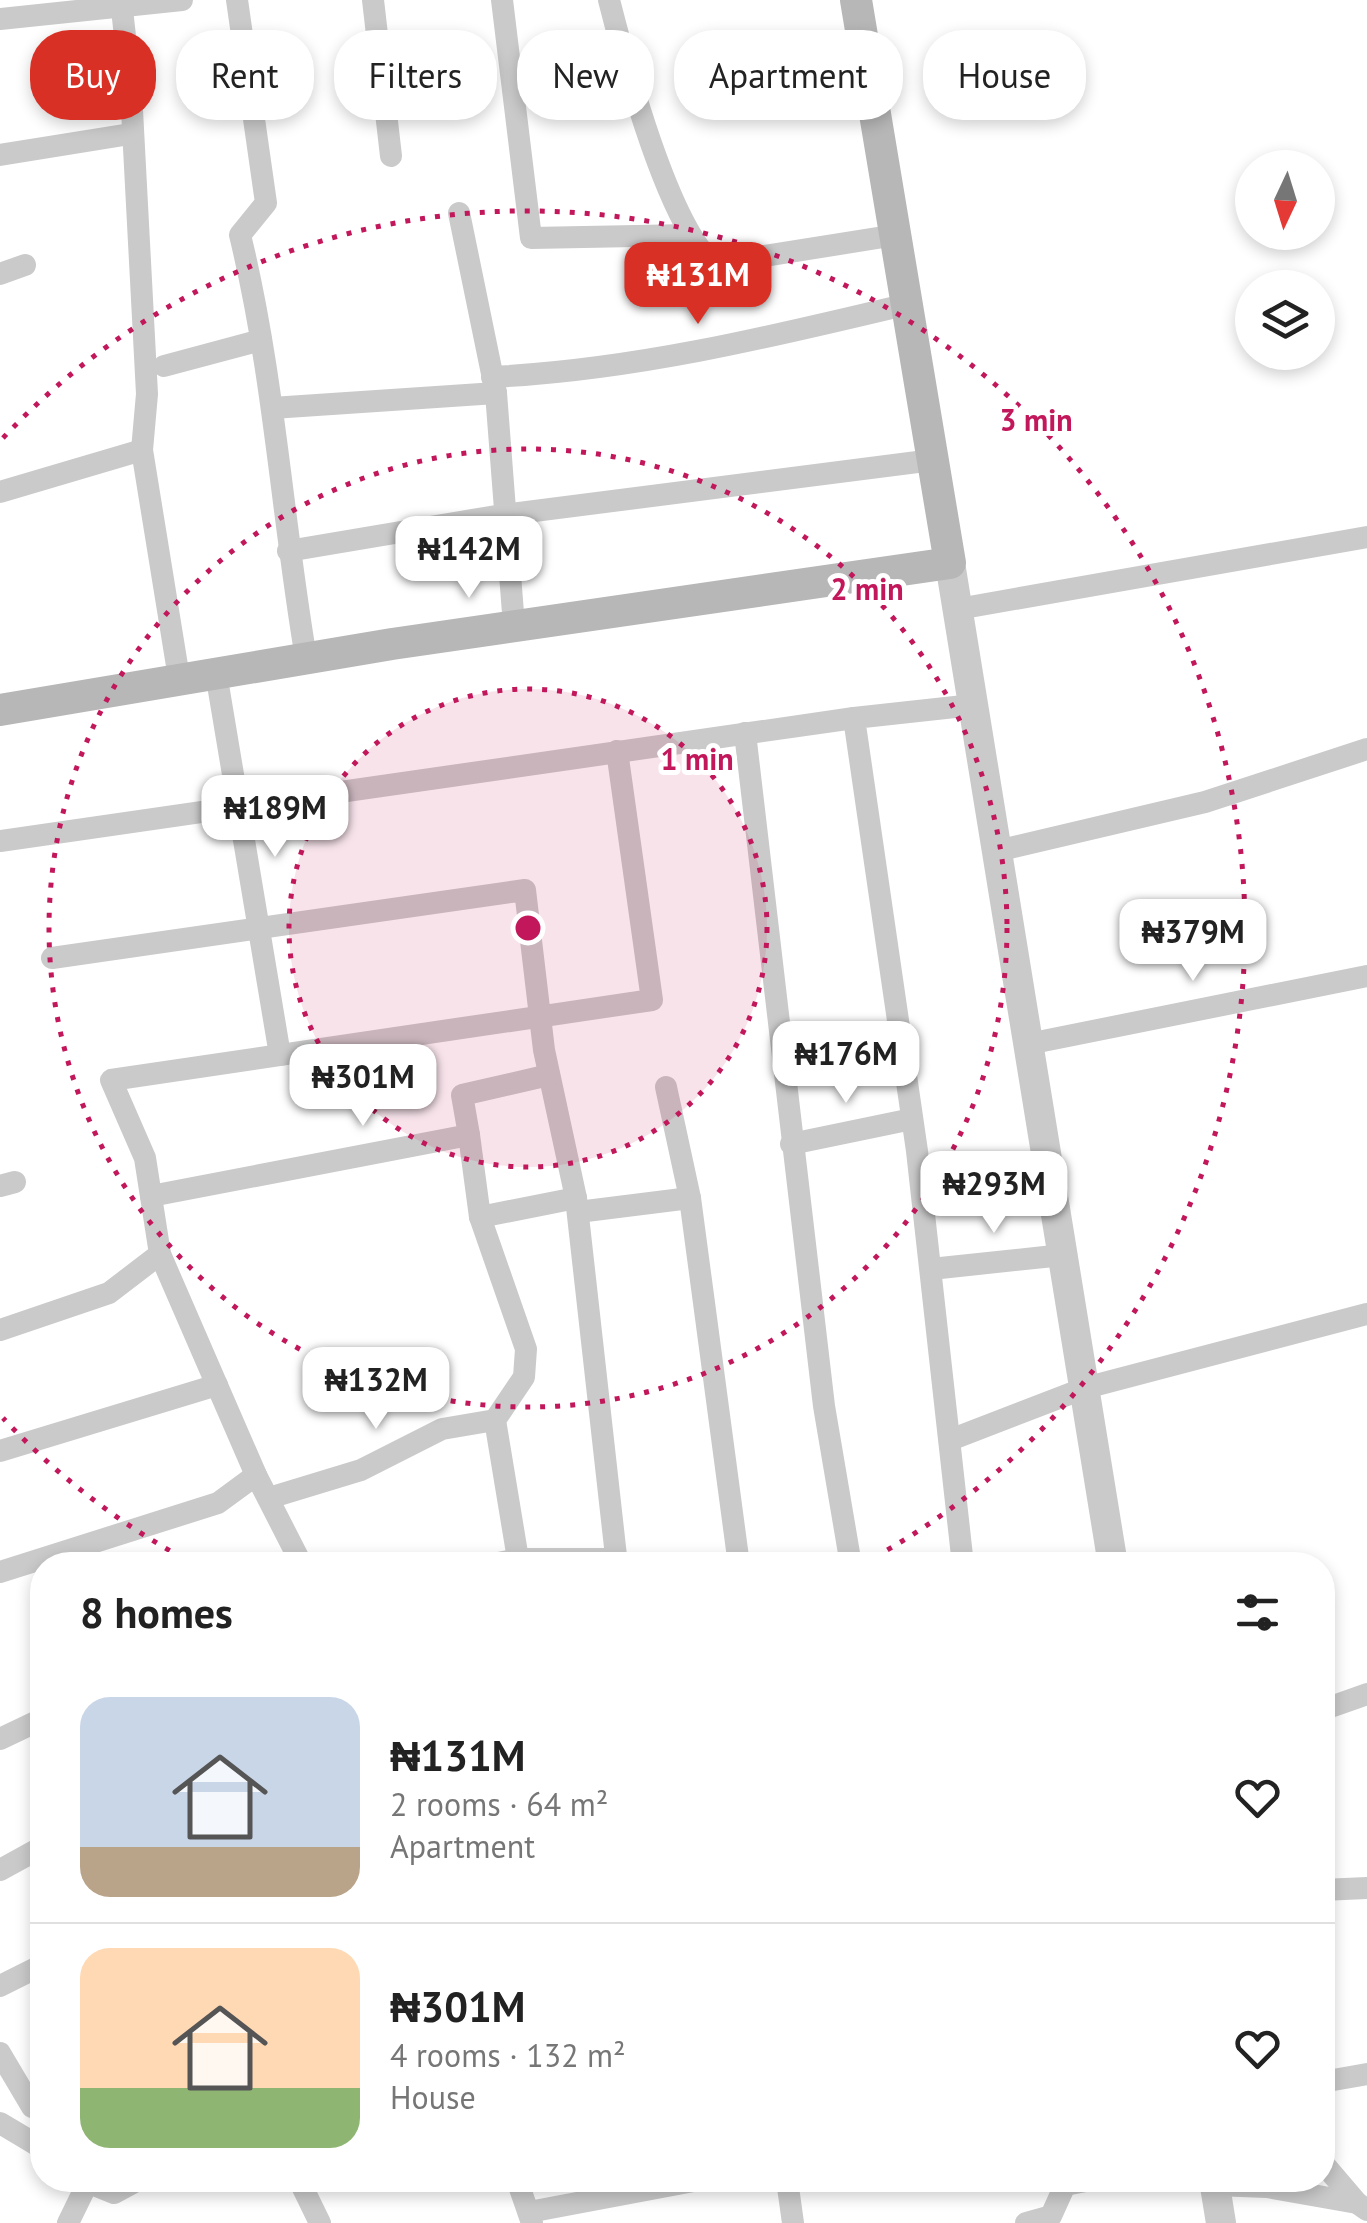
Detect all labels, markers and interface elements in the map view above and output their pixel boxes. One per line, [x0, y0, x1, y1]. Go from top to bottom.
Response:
chip: Buy [30, 30, 156, 120]
chip: Rent [176, 30, 314, 120]
chip: Filters [334, 30, 497, 120]
chip: New [517, 30, 654, 120]
chip: Apartment [674, 30, 903, 120]
chip: House [923, 30, 1086, 120]
north arrow [1235, 150, 1335, 250]
map controls [1235, 150, 1335, 370]
pin: ₦131M [628, 242, 768, 327]
text: ₦131M [646, 253, 750, 295]
button: layers [1235, 270, 1335, 370]
text: 3 min [999, 400, 1073, 439]
pin: ₦142M [399, 516, 539, 601]
text: ₦142M [417, 527, 521, 569]
text: 2 min [830, 569, 904, 608]
text: 1 min [660, 739, 734, 778]
pin: ₦189M [205, 775, 345, 860]
text: ₦189M [223, 786, 327, 828]
pin: ₦379M [1123, 899, 1263, 984]
centre of rings [510, 910, 546, 946]
text: ₦379M [1141, 910, 1245, 952]
pin: ₦176M [776, 1021, 916, 1106]
text: ₦176M [794, 1032, 898, 1074]
pin: ₦301M [293, 1044, 433, 1129]
text: ₦301M [311, 1055, 415, 1097]
pin: ₦293M [924, 1151, 1064, 1236]
text: ₦293M [942, 1162, 1046, 1204]
pin: ₦132M [306, 1347, 446, 1432]
text: ₦132M [324, 1358, 428, 1400]
text: 8 homes [80, 1585, 233, 1640]
icon: filters [1230, 1585, 1285, 1640]
text: ₦131M [390, 1728, 525, 1783]
icon: home [160, 1737, 280, 1857]
icon: heart [1230, 1770, 1285, 1825]
text: 2 rooms · 64 m² [390, 1783, 608, 1825]
text: Apartment [390, 1825, 535, 1867]
text: ₦301M [390, 1979, 525, 2034]
icon: home [160, 1988, 280, 2108]
icon: heart [1230, 2021, 1285, 2076]
text: 4 rooms · 132 m² [390, 2034, 626, 2076]
text: House [390, 2076, 476, 2118]

